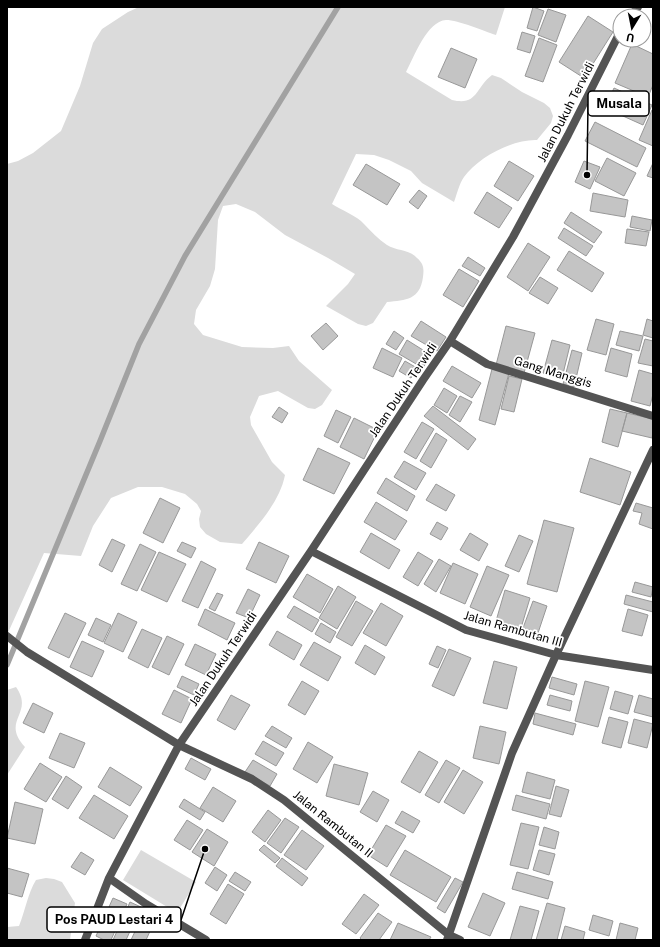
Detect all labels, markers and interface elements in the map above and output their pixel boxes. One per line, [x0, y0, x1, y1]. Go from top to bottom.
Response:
north arrow [612, 8, 652, 48]
text: U [625, 31, 635, 44]
street label: Jalan Dukuh Terwidi [535, 59, 597, 164]
callout: Musala [588, 91, 649, 116]
text: Musala [596, 96, 642, 111]
street label: Jalan Dukuh Terwidi [366, 340, 440, 440]
street label: Gang Manggis [512, 354, 594, 390]
street label: Jalan Rambutan III [462, 608, 564, 650]
street label: Jalan Dukuh Terwidi [186, 609, 260, 709]
street label: Jalan Rambutan II [290, 788, 376, 860]
callout: Pos PAUD Lestari 4 [47, 907, 181, 932]
text: Pos PAUD Lestari 4 [55, 912, 174, 927]

